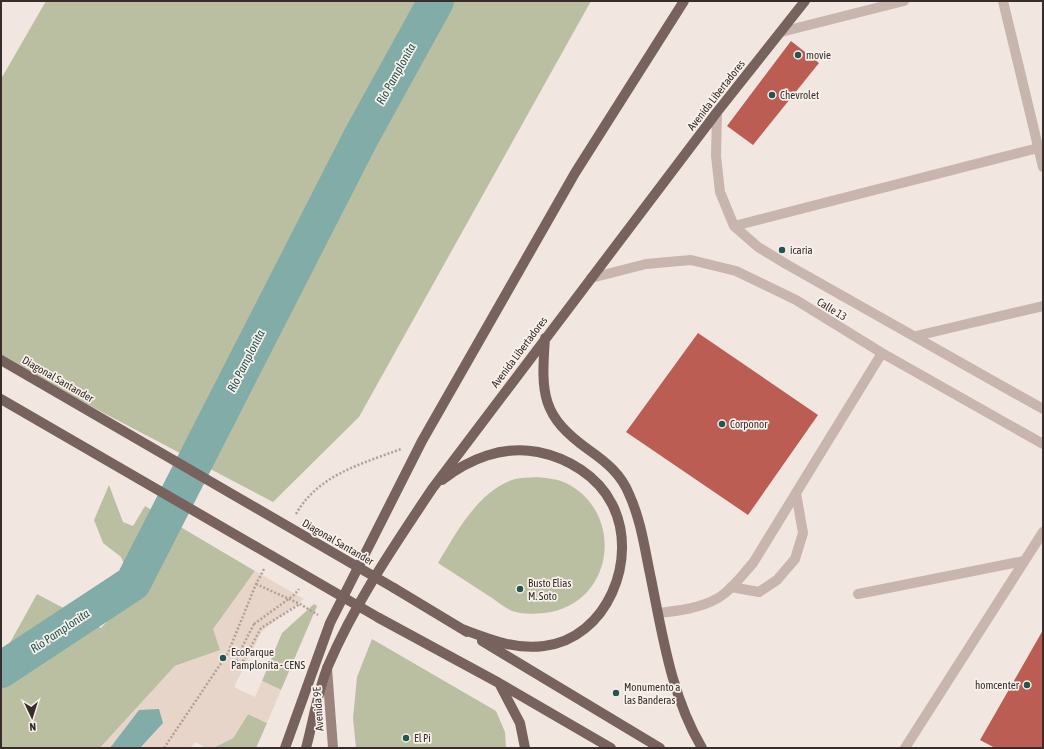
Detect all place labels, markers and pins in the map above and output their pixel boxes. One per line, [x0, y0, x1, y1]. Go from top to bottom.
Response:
place label: movie [806, 49, 831, 61]
marker: movie [793, 50, 803, 60]
place label: Chevrolet [780, 89, 819, 101]
marker: Chevrolet [767, 90, 777, 100]
place label: icaria [790, 244, 813, 256]
marker: icaria [777, 245, 787, 255]
place label: Corponor [730, 418, 768, 430]
marker: Corponor [717, 419, 727, 429]
place label: Busto Elias M. Soto [528, 577, 571, 602]
marker: Busto Elias M. Soto [515, 584, 525, 594]
place label: EcoParque Pamplonita - CENS [231, 646, 305, 671]
marker: EcoParque Pamplonita - CENS [218, 653, 228, 663]
place label: homcenter [975, 679, 1020, 691]
marker: homcenter [1022, 680, 1032, 690]
place label: Monumento a las Banderas [624, 681, 680, 706]
marker: Monumento a las Banderas [611, 688, 621, 698]
place label: El Pi [414, 732, 431, 744]
marker: El Pi [401, 733, 411, 743]

